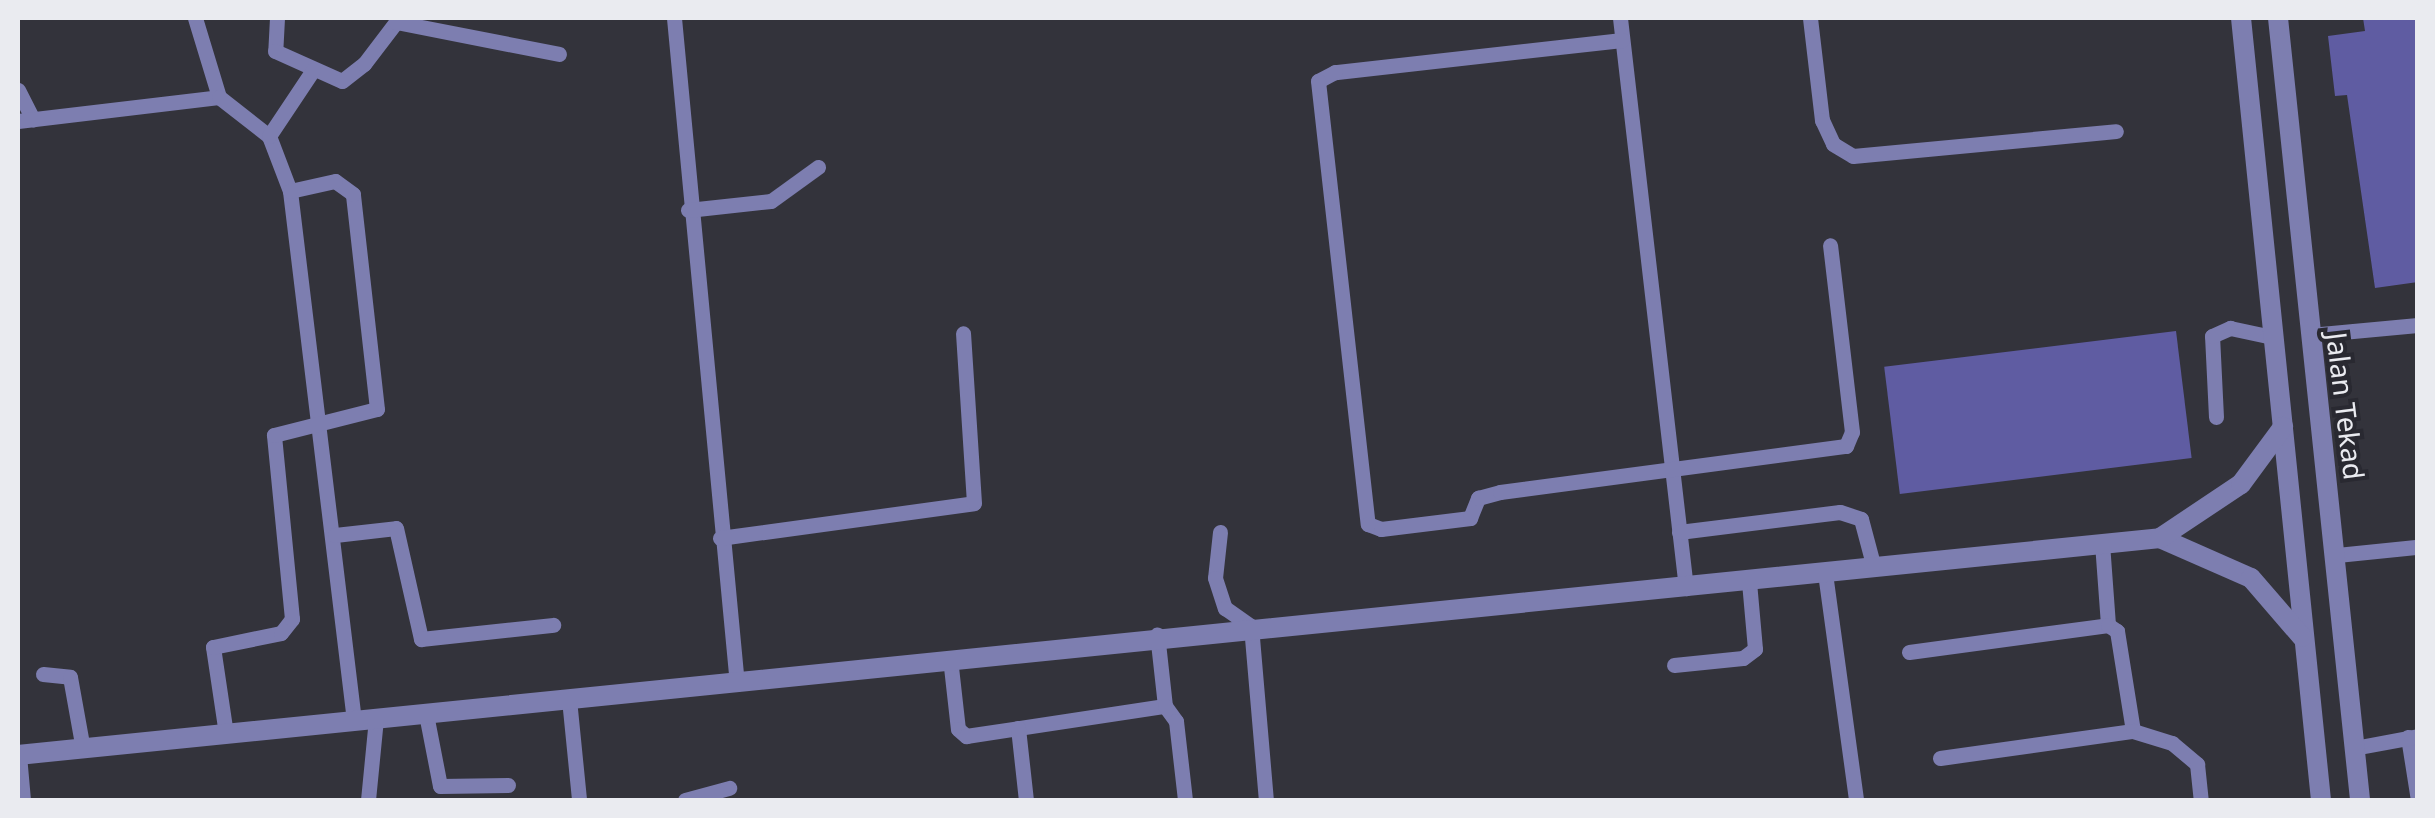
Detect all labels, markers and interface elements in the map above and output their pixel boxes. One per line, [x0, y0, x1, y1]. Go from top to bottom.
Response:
street label: Jalan Tekad [2320, 330, 2372, 482]

